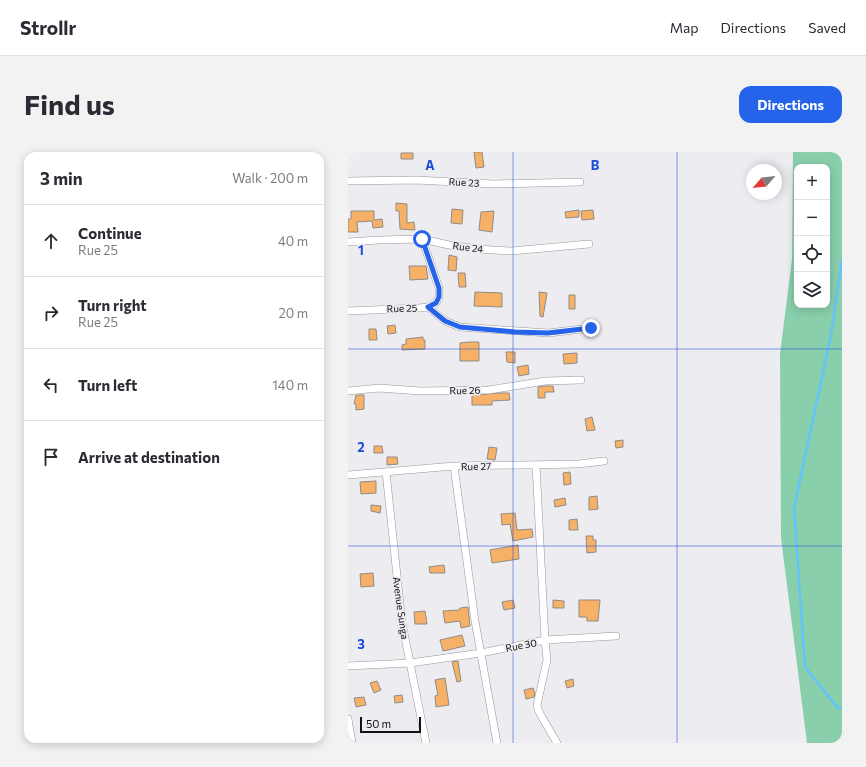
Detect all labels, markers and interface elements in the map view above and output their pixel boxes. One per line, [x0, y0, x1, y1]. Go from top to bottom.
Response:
text: Strollr [20, 16, 76, 39]
text: Map [670, 19, 699, 36]
text: Directions [721, 19, 786, 36]
text: Saved [808, 19, 846, 36]
button: Directions [739, 86, 842, 123]
text: Find us [24, 87, 115, 121]
text: A [425, 157, 435, 173]
text: B [591, 157, 600, 173]
north arrow [746, 164, 782, 200]
map controls [794, 164, 830, 308]
button: + [794, 164, 830, 200]
text: 3 min [40, 168, 83, 189]
text: Walk · 200 m [232, 170, 308, 186]
street label: Rue 23 [448, 175, 480, 189]
button: − [794, 200, 830, 236]
text: Continue [78, 224, 142, 242]
icon: ahead [40, 230, 62, 252]
route start [413, 230, 431, 248]
text: 40 m [278, 233, 308, 249]
button: locate [794, 236, 830, 272]
street label: Rue 24 [452, 239, 484, 255]
text: Rue 25 [78, 242, 118, 258]
text: 1 [358, 242, 364, 258]
button: layers [794, 272, 830, 308]
text: Turn right [78, 296, 147, 314]
street label: Rue 25 [386, 301, 418, 315]
icon: right [40, 302, 62, 324]
text: 20 m [279, 305, 308, 321]
text: Rue 25 [78, 314, 118, 330]
route end [582, 319, 600, 337]
icon: left [40, 374, 62, 396]
text: Turn left [78, 376, 137, 394]
text: 140 m [272, 377, 308, 393]
street label: Rue 26 [449, 384, 481, 396]
text: 2 [357, 439, 365, 455]
icon: arrive [40, 446, 62, 468]
text: Arrive at destination [78, 448, 220, 466]
street label: Rue 27 [461, 460, 491, 472]
street label: Avenue Sunga [391, 576, 411, 640]
text: 3 [357, 636, 365, 652]
street label: Rue 30 [504, 636, 538, 654]
scale bar [360, 715, 421, 734]
text: 50 m [366, 717, 391, 730]

